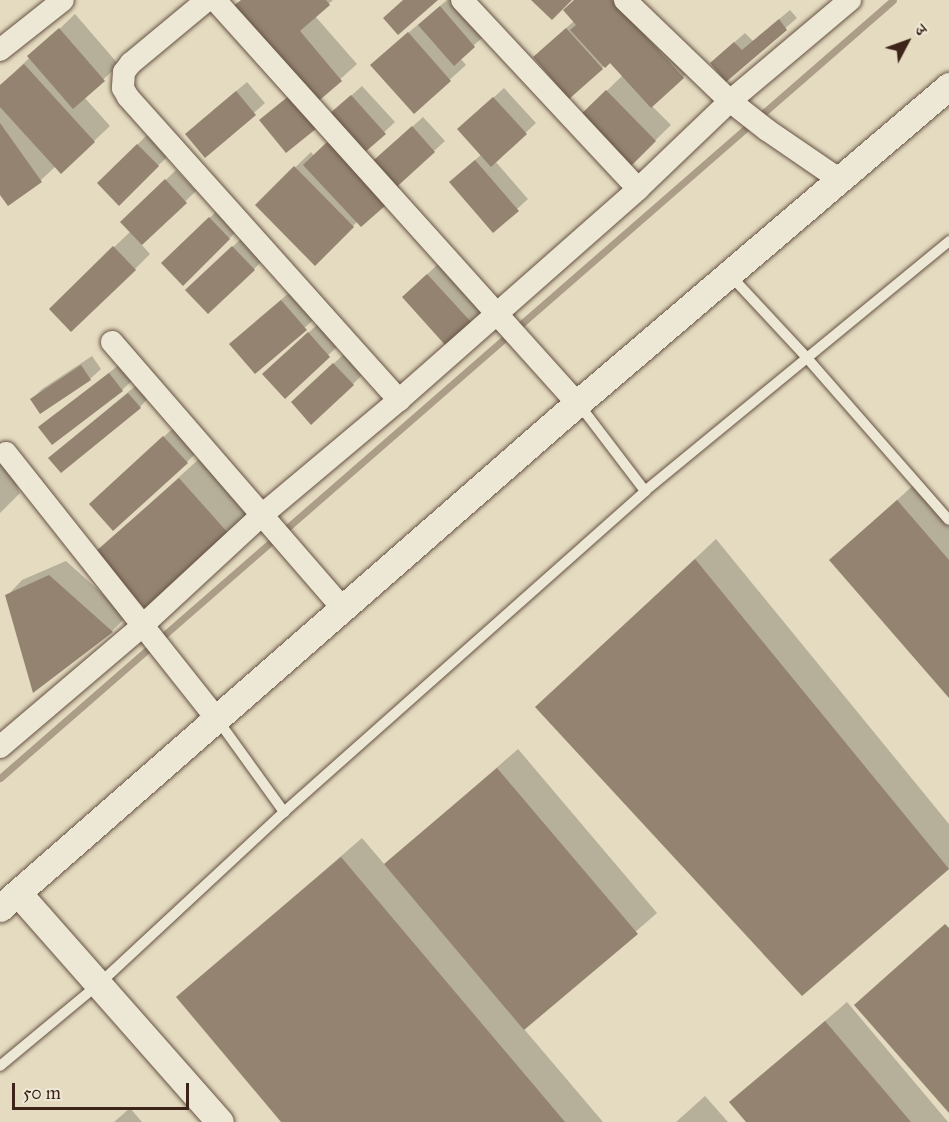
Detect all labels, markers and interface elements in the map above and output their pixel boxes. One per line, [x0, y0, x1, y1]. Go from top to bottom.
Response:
north arrow [877, 12, 937, 72]
text: उ [911, 21, 931, 39]
scale bar [15, 1071, 192, 1109]
text: 50 m [23, 1082, 61, 1104]

